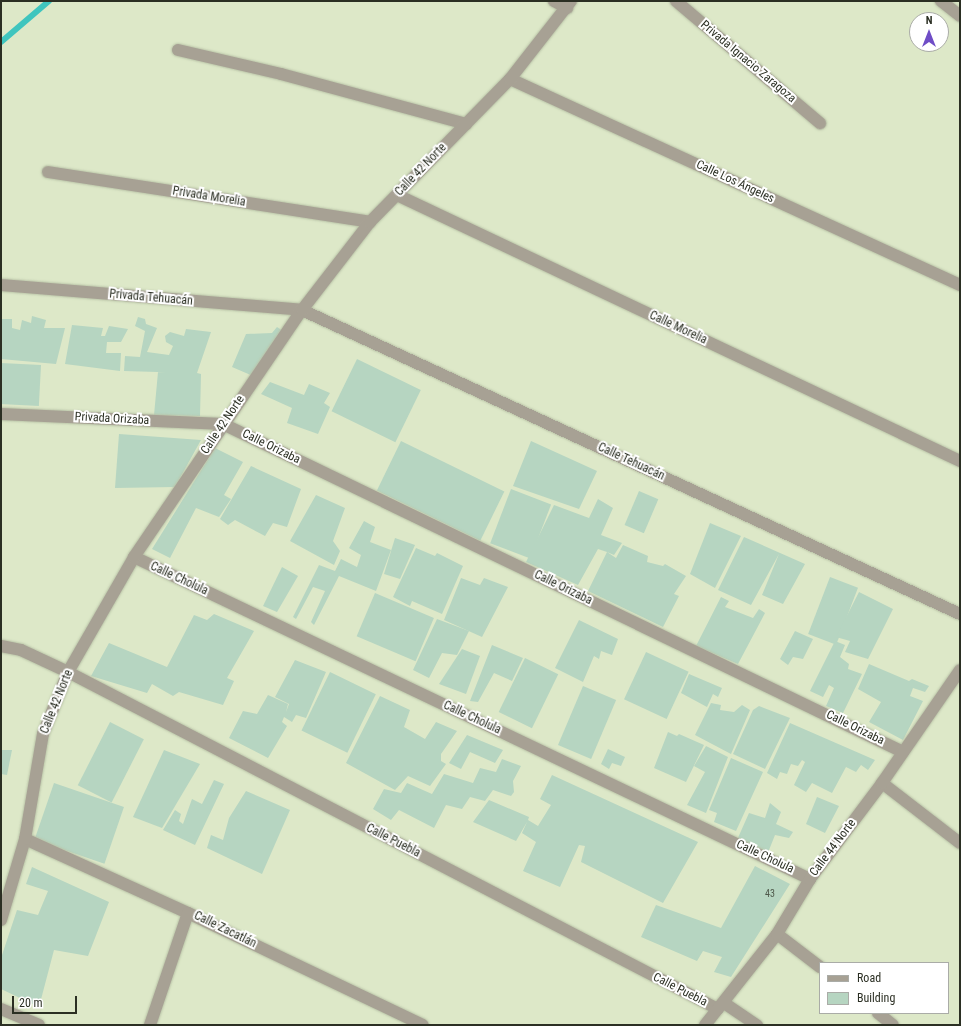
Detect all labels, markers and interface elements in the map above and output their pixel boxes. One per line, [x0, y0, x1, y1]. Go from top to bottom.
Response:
north arrow [909, 12, 949, 52]
text: N [926, 14, 932, 27]
street label: Privada Ignacio Zaragoza [697, 18, 799, 106]
street label: Calle 42 Norte [392, 141, 450, 199]
street label: Calle Los Ángeles [694, 158, 776, 206]
street label: Privada Morelia [171, 184, 247, 210]
street label: Privada Tehuacán [109, 287, 193, 309]
street label: Calle Morelia [647, 308, 709, 348]
street label: Calle 42 Norte [198, 393, 248, 457]
street label: Privada Orizaba [74, 410, 150, 428]
street label: Calle Orizaba [240, 427, 302, 467]
street label: Calle Tehuacán [595, 440, 667, 484]
street label: Calle Cholula [148, 559, 210, 599]
street label: Calle Orizaba [532, 568, 594, 608]
street label: Calle 42 Norte [38, 668, 76, 736]
street label: Calle Cholula [441, 698, 503, 738]
street label: Calle Orizaba [824, 708, 886, 748]
street label: Calle 44 Norte [807, 817, 859, 879]
street label: Calle Puebla [363, 821, 423, 861]
street label: Calle Cholula [734, 837, 796, 877]
house number: 43 [765, 888, 775, 900]
street label: Calle Zacatlán [191, 909, 259, 951]
legend [819, 962, 949, 1014]
street label: Calle Puebla [650, 970, 710, 1010]
text: Road [857, 971, 881, 985]
scale bar [14, 988, 79, 1014]
text: Building [857, 991, 895, 1005]
text: 20 m [19, 996, 43, 1010]

